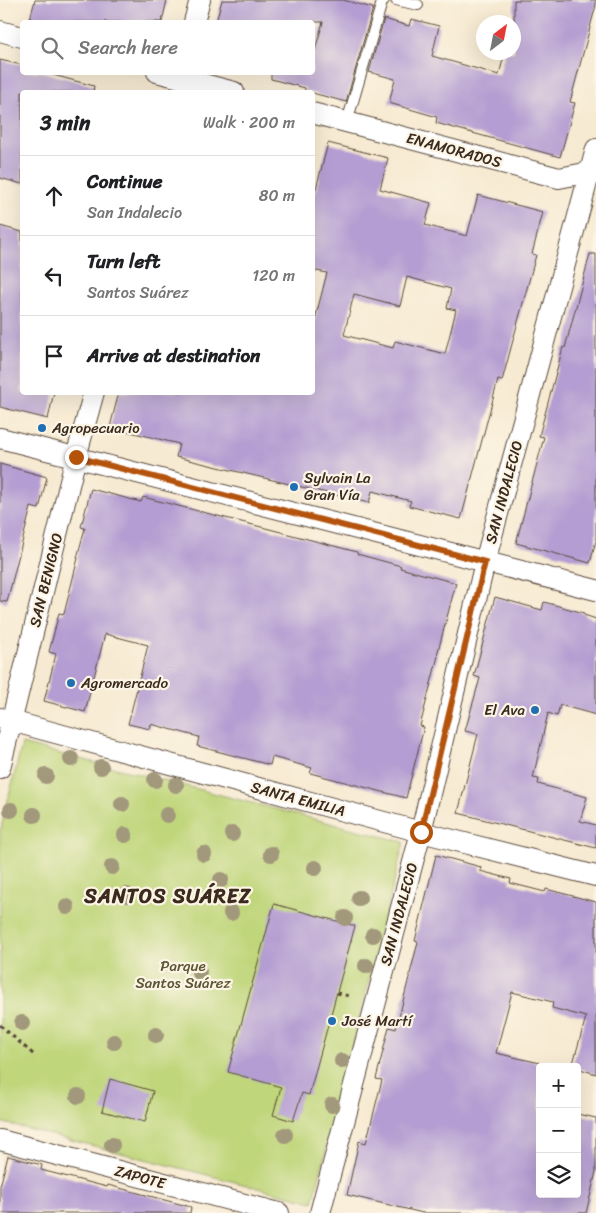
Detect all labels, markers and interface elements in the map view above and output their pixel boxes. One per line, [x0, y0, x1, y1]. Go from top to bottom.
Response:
north arrow [476, 15, 521, 60]
search box [20, 20, 315, 75]
text: Search here [78, 31, 178, 64]
icon: search [38, 34, 66, 62]
text: 3 min [40, 104, 90, 142]
text: Walk · 200 m [203, 108, 295, 137]
street label: ENAMORADOS [403, 125, 505, 175]
text: Continue [87, 165, 163, 198]
text: 80 m [259, 181, 295, 210]
icon: ahead [40, 182, 68, 210]
text: San Indalecio [87, 198, 182, 227]
text: Turn left [87, 245, 160, 278]
text: 120 m [252, 261, 295, 290]
icon: left [40, 262, 68, 290]
text: Santos Suárez [87, 278, 189, 307]
text: Arrive at destination [87, 339, 260, 372]
icon: arrive [40, 342, 68, 370]
place label: Agropecuario [51, 415, 140, 441]
marker: Agropecuario [36, 422, 48, 434]
street label: SAN INDALECIO [478, 437, 530, 547]
route end [65, 446, 88, 469]
place label: Sylvain La Gran Vía [304, 465, 371, 508]
marker: Sylvain La Gran Vía [288, 481, 300, 493]
street label: SAN BENIGNO [22, 530, 70, 630]
place label: Agromercado [80, 670, 168, 696]
marker: Agromercado [65, 677, 77, 689]
place label: El Ava [484, 697, 525, 723]
marker: El Ava [529, 704, 541, 716]
street label: SANTA EMILIA [248, 774, 348, 824]
route start [410, 821, 433, 844]
street label: SAN INDALECIO [373, 859, 425, 969]
district label: SANTOS SUÁREZ [83, 879, 252, 914]
park label: Parque Santos Suárez [135, 953, 231, 996]
place label: José Martí [341, 1008, 414, 1034]
marker: José Martí [326, 1015, 338, 1027]
map controls [536, 1063, 581, 1198]
button: + [536, 1063, 581, 1108]
button: − [536, 1108, 581, 1153]
button: layers [536, 1153, 581, 1198]
street label: ZAPOTE [111, 1158, 170, 1197]

